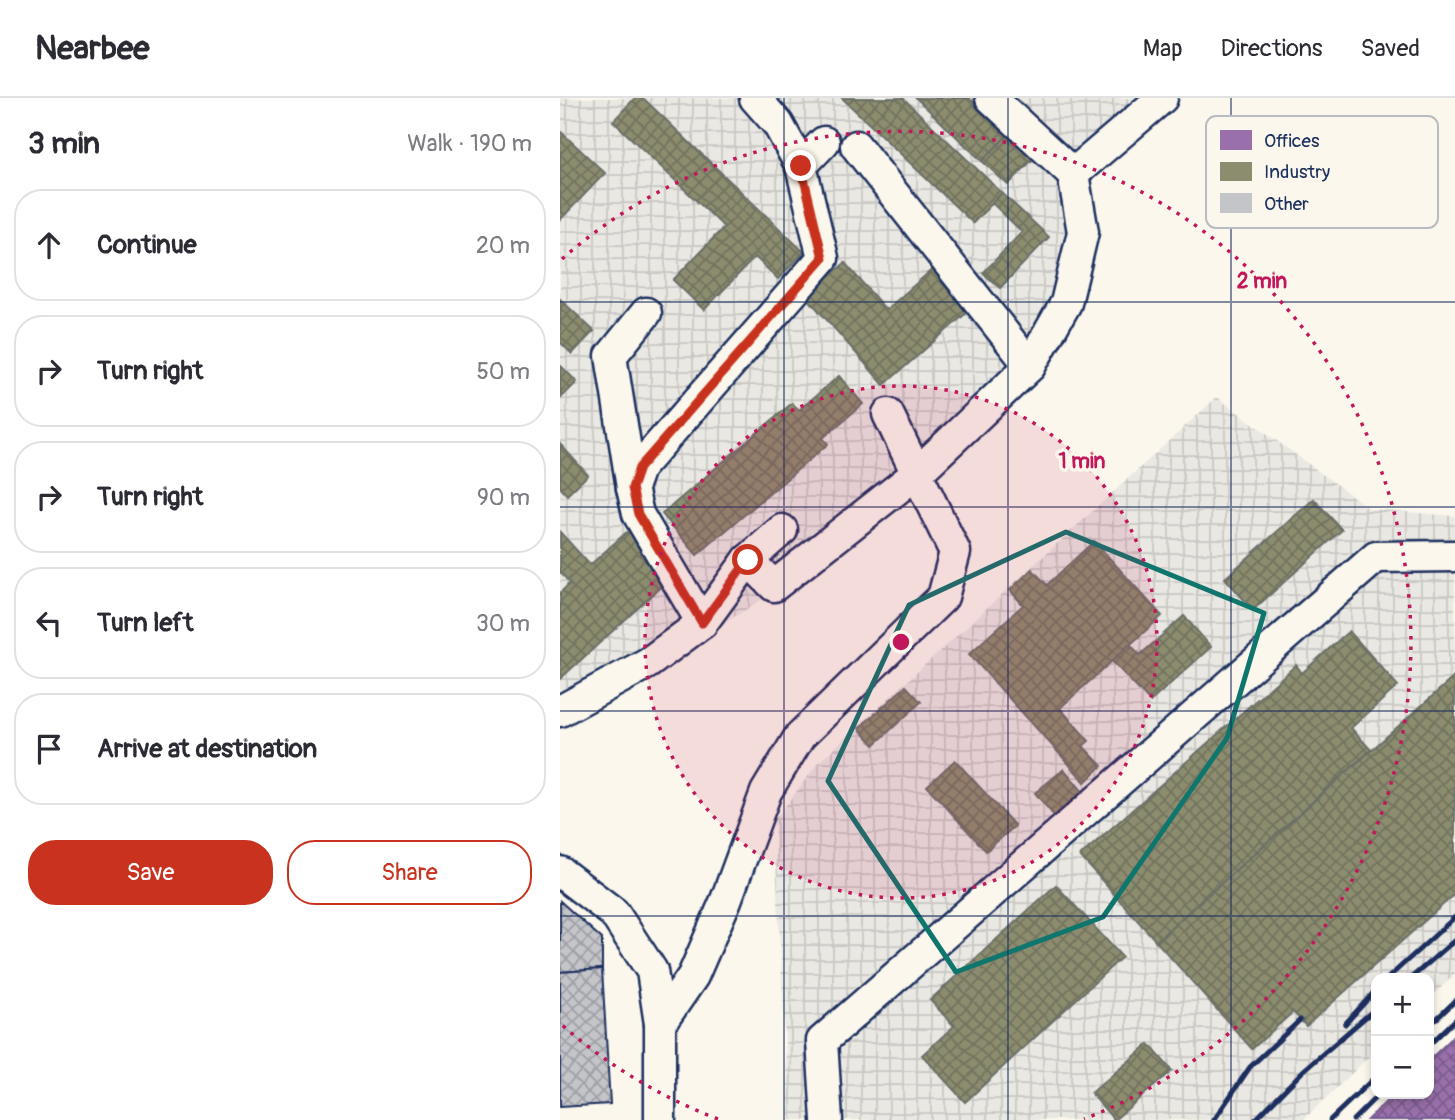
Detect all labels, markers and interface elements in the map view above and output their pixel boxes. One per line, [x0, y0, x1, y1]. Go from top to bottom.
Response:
text: Nearbee [35, 28, 149, 69]
text: Map [1143, 34, 1183, 63]
text: Directions [1221, 34, 1322, 63]
text: Saved [1360, 34, 1420, 63]
legend [1206, 116, 1438, 228]
text: 3 min [28, 125, 100, 162]
text: Walk · 190 m [407, 129, 532, 158]
text: Offices [1264, 129, 1320, 153]
route end [785, 150, 816, 181]
text: Industry [1264, 160, 1330, 184]
text: Other [1264, 192, 1309, 216]
icon: ahead [30, 226, 68, 264]
text: Continue [97, 229, 197, 261]
text: 20 m [476, 231, 530, 260]
text: 2 min [1237, 268, 1287, 295]
icon: right [30, 352, 68, 390]
text: Turn right [97, 355, 203, 387]
text: 50 m [476, 357, 530, 386]
text: 1 min [1059, 448, 1106, 475]
icon: right [30, 478, 68, 516]
text: Turn right [97, 481, 203, 513]
text: 90 m [477, 483, 530, 512]
route start [732, 544, 763, 575]
icon: left [30, 604, 68, 642]
text: Turn left [97, 607, 193, 639]
text: 30 m [476, 609, 530, 638]
centre of rings [889, 630, 913, 654]
icon: arrive [30, 730, 68, 768]
text: Arrive at destination [97, 733, 317, 765]
button: Save [28, 840, 273, 905]
button: Share [287, 840, 532, 905]
map controls [1371, 973, 1434, 1099]
button: + [1371, 973, 1434, 1036]
button: − [1371, 1036, 1434, 1099]

